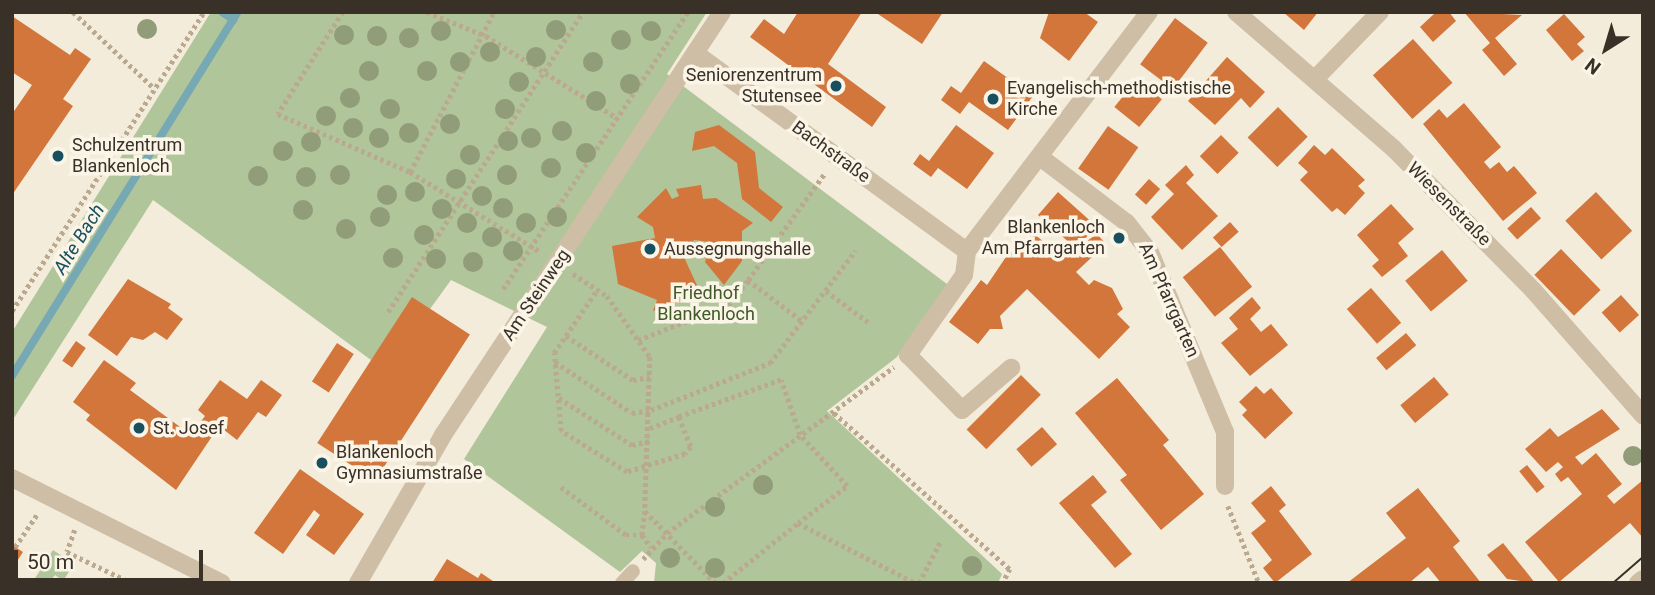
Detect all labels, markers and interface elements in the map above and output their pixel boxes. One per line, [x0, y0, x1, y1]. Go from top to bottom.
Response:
north arrow [1571, 14, 1641, 84]
text: N [1581, 53, 1605, 79]
place label: Seniorenzentrum Stutensee [686, 65, 822, 108]
marker: Seniorenzentrum Stutensee [828, 78, 844, 94]
place label: Evangelisch-methodistische Kirche [1007, 78, 1231, 120]
marker: Evangelisch-methodistische Kirche [985, 91, 1001, 107]
street label: Bachstraße [788, 116, 874, 188]
place label: Schulzentrum Blankenloch [72, 135, 182, 178]
marker: Schulzentrum Blankenloch [50, 148, 66, 164]
street label: Wiesenstraße [1403, 158, 1495, 250]
water label: Alte Bach [49, 200, 109, 278]
place label: Blankenloch Am Pfarrgarten [982, 217, 1105, 260]
marker: Blankenloch Am Pfarrgarten [1111, 230, 1127, 246]
place label: Aussegnungshalle [664, 238, 811, 260]
street label: Am Pfarrgarten [1134, 239, 1204, 361]
marker: Aussegnungshalle [642, 241, 658, 257]
street label: Am Steinweg [498, 245, 574, 345]
park label: Friedhof Blankenloch [657, 283, 755, 326]
place label: St. Josef [153, 417, 224, 439]
marker: St. Josef [131, 420, 147, 436]
place label: Blankenloch Gymnasiumstraße [336, 442, 483, 484]
marker: Blankenloch Gymnasiumstraße [314, 455, 330, 471]
scale bar [18, 536, 206, 580]
text: 50 m [27, 550, 74, 574]

